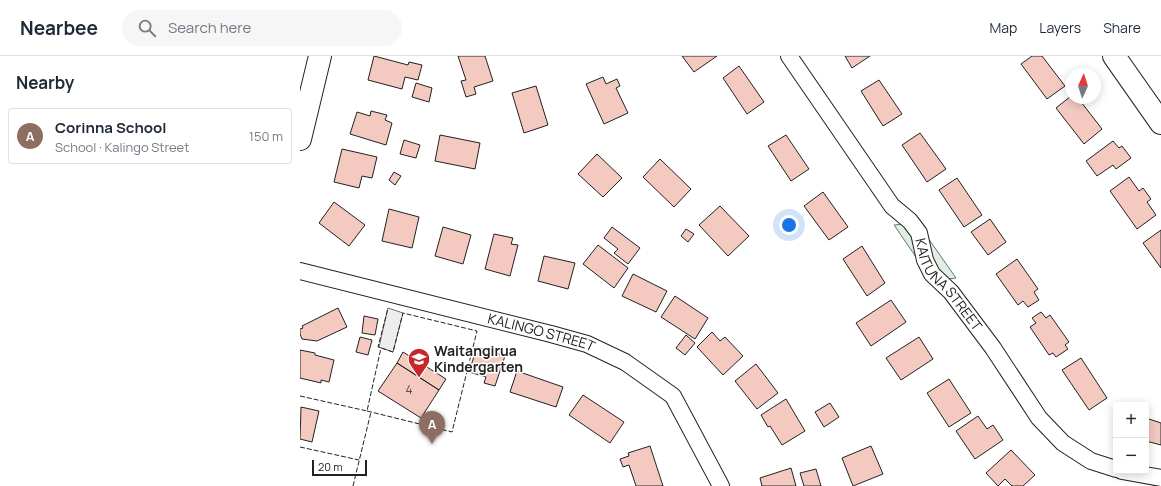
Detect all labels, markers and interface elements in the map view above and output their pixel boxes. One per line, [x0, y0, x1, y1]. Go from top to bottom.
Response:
search box [122, 10, 402, 46]
text: Nearbee [20, 15, 98, 41]
icon: search [136, 17, 158, 39]
text: Search here [168, 17, 251, 38]
text: Map [989, 18, 1017, 37]
text: Layers [1039, 18, 1081, 37]
text: Share [1103, 18, 1141, 37]
north arrow [1065, 68, 1101, 104]
text: Nearby [16, 71, 74, 94]
text: Corinna School [55, 117, 167, 138]
text: A [26, 127, 34, 145]
text: 150 m [249, 127, 283, 145]
text: School · Kalingo Street [55, 138, 189, 156]
your location [779, 215, 799, 235]
street label: KAITUNA STREET [911, 236, 987, 335]
street label: KALINGO STREET [486, 309, 599, 356]
place label: Waitangirua Kindergarten [434, 341, 523, 376]
school or university icon: Waitangirua Kindergarten [406, 346, 432, 379]
house number: 4 [405, 381, 413, 398]
map controls [1113, 402, 1149, 474]
button: + [1113, 402, 1149, 438]
pin: A [419, 411, 445, 444]
button: − [1113, 438, 1149, 474]
scale bar [312, 458, 367, 477]
text: 20 m [318, 459, 343, 474]

